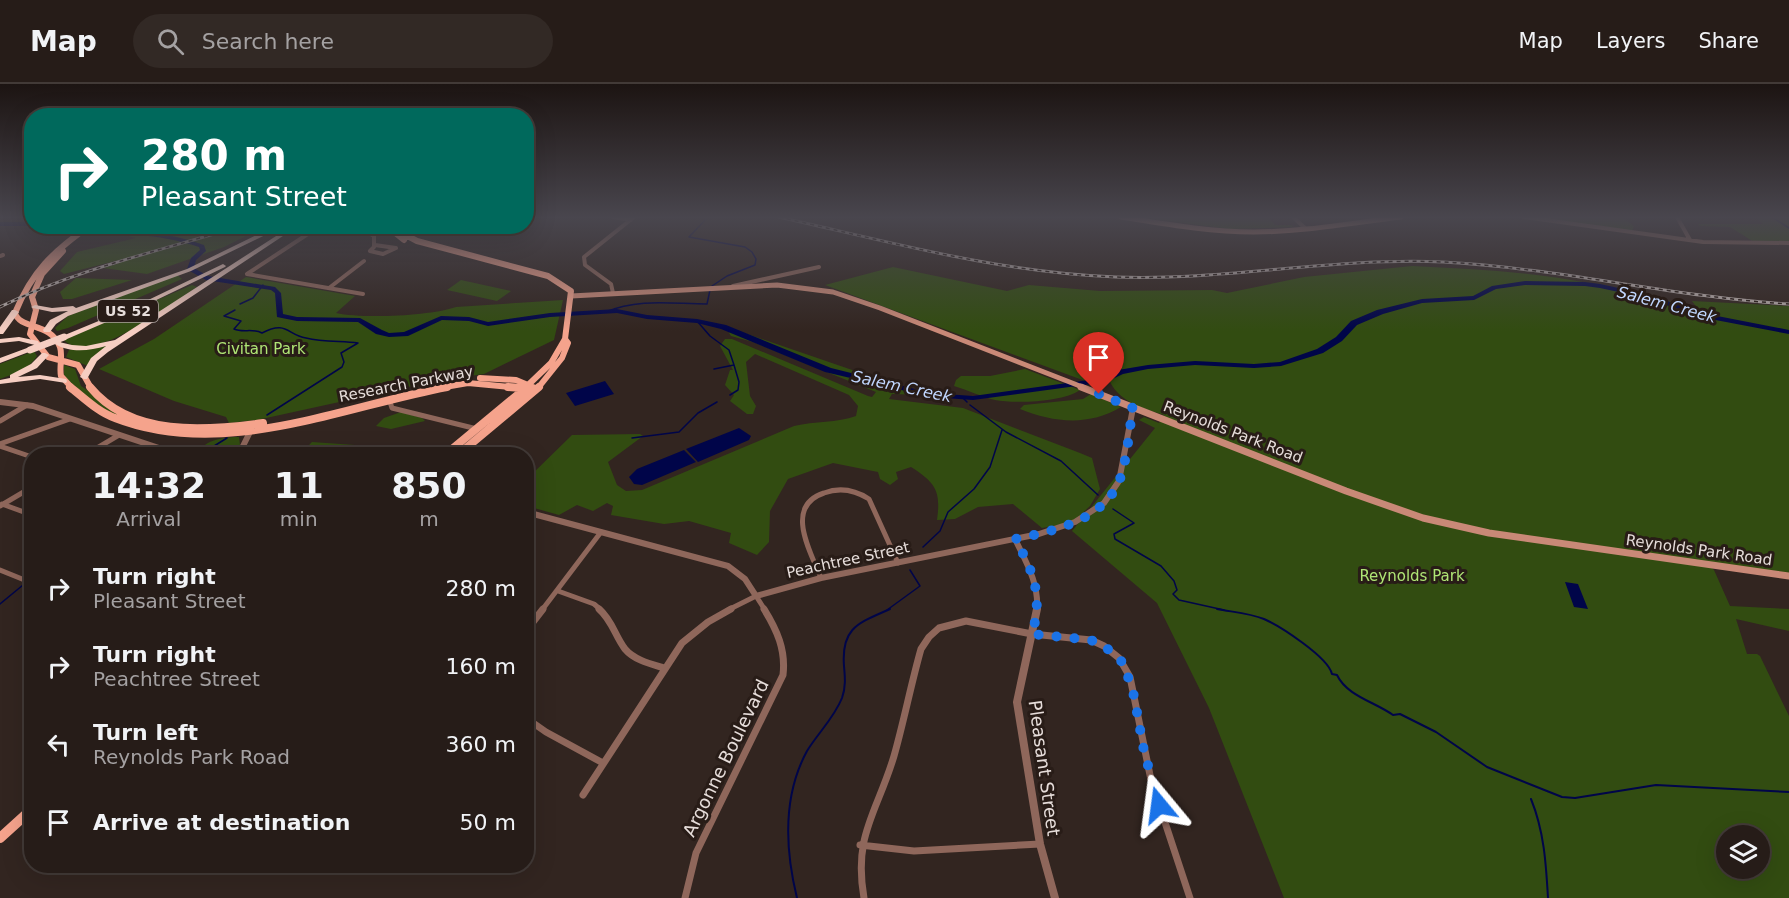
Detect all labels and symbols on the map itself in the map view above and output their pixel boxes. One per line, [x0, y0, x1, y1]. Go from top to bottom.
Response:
water label: Salem Creek [1615, 282, 1719, 327]
road number: US 52 [98, 300, 158, 322]
pin [1073, 332, 1124, 394]
park label: Civitan Park [216, 340, 306, 358]
street label: Research Parkway [337, 362, 475, 406]
water label: Salem Creek [850, 367, 954, 406]
street label: Reynolds Park Road [1161, 397, 1305, 467]
street label: Reynolds Park Road [1625, 531, 1773, 569]
street label: Peachtree Street [785, 538, 911, 582]
park label: Reynolds Park [1359, 567, 1465, 585]
street label: Argonne Boulevard [678, 676, 773, 840]
street label: Pleasant Street [1025, 699, 1064, 837]
position arrow [1127, 773, 1191, 837]

